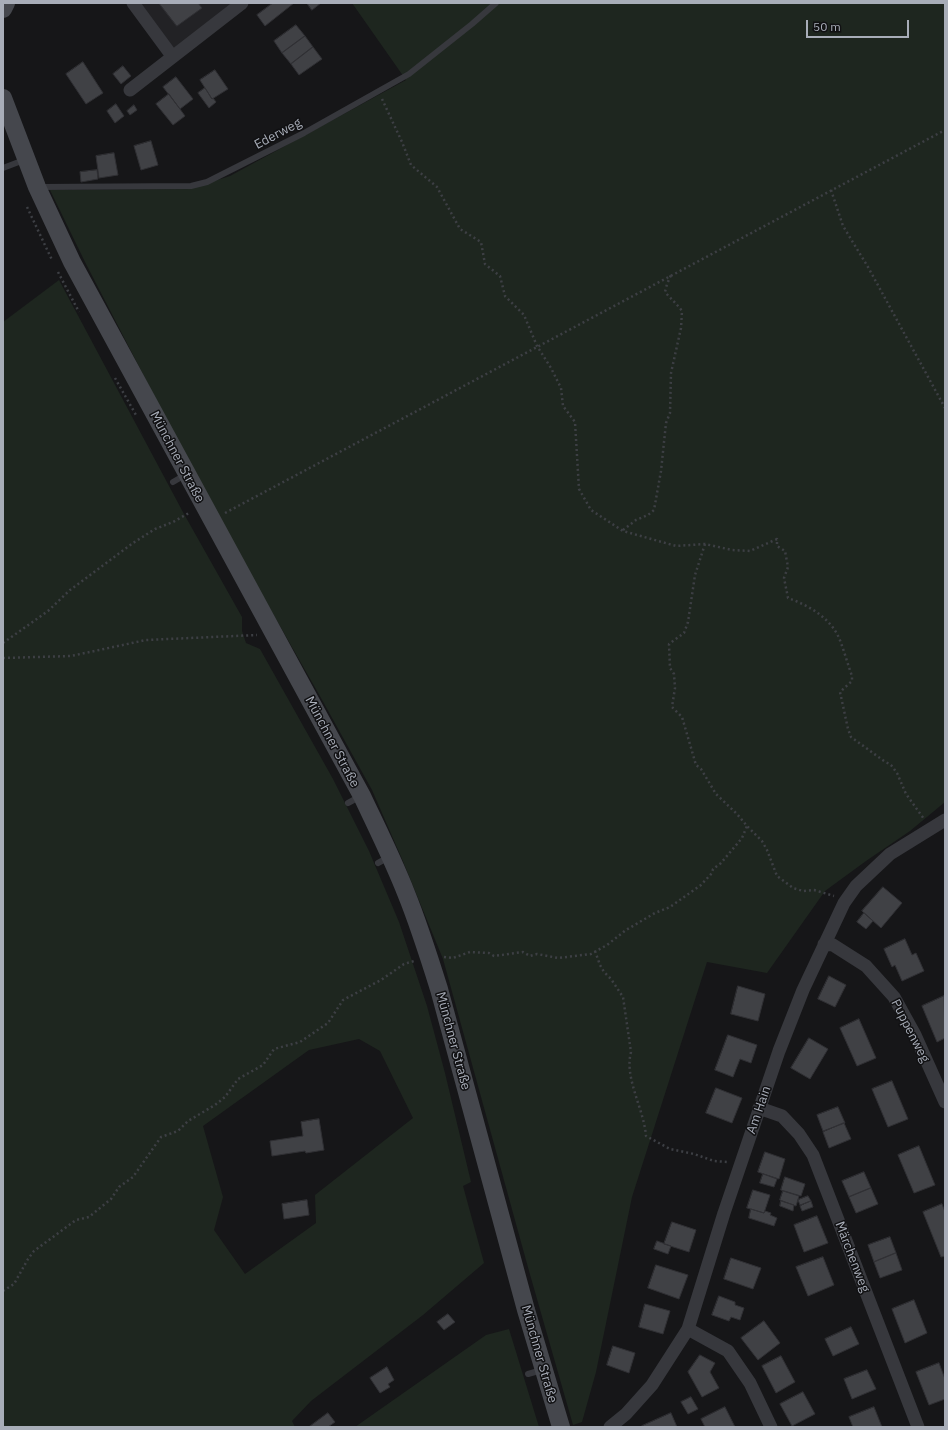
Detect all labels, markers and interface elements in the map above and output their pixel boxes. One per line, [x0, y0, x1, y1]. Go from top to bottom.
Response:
scale bar [808, 12, 911, 38]
text: 50 m [813, 19, 841, 34]
street label: Ederweg [252, 115, 304, 153]
street label: Münchner Straße [146, 409, 208, 505]
street label: Münchner Straße [301, 694, 363, 790]
street label: Münchner Straße [432, 990, 474, 1092]
street label: Puppenweg [887, 997, 933, 1065]
street label: Am Hain [744, 1084, 774, 1136]
street label: Märchenweg [831, 1219, 873, 1295]
street label: Münchner Straße [518, 1303, 560, 1405]

